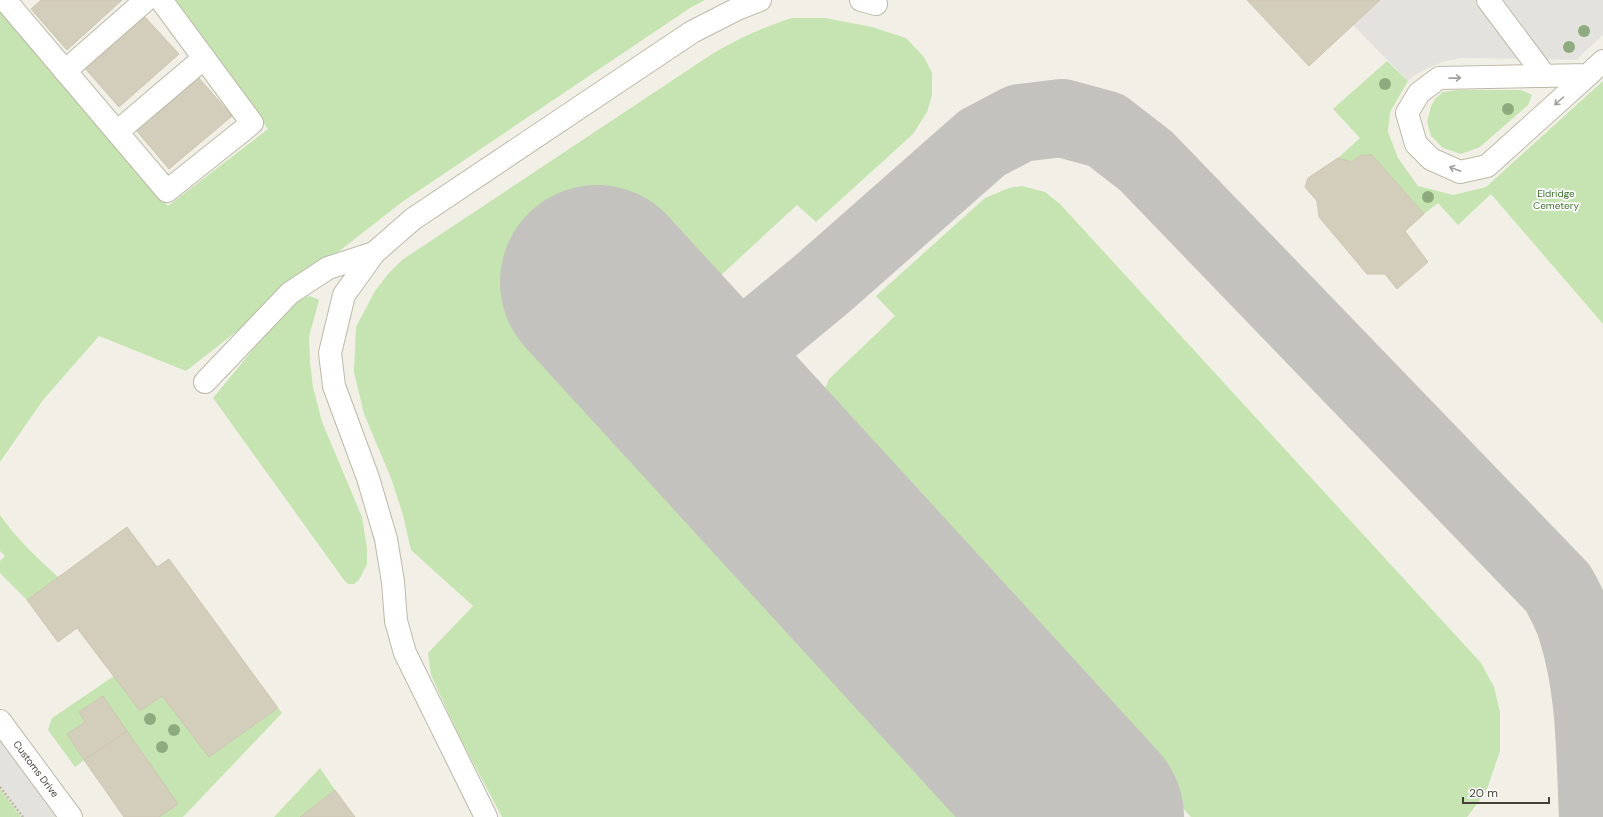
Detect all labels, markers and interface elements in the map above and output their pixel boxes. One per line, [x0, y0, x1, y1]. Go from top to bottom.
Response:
one-way arrow [1448, 74, 1461, 82]
one-way arrow [1554, 97, 1564, 106]
one-way arrow [1449, 165, 1461, 173]
park label: Eldridge Cemetery [1533, 187, 1579, 212]
street label: Customs Drive [10, 738, 62, 800]
scale bar [1463, 779, 1549, 805]
text: 20 m [1469, 785, 1498, 801]

